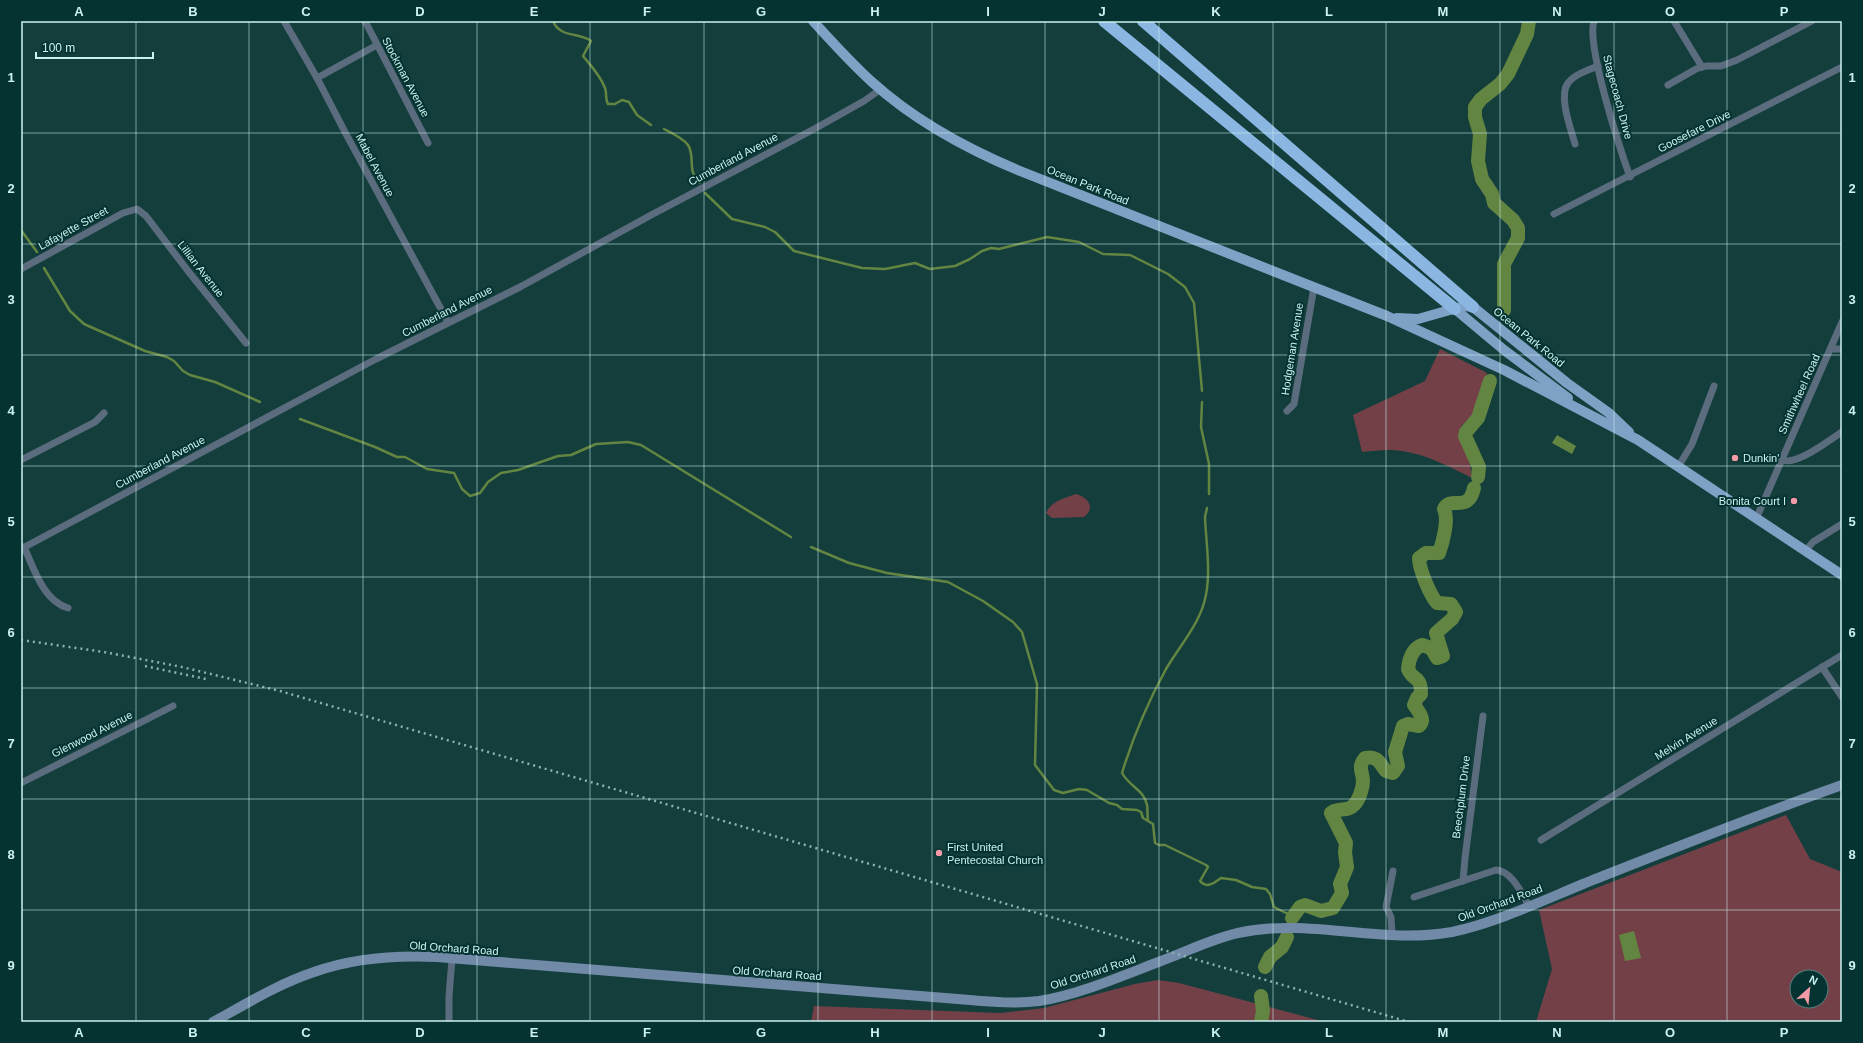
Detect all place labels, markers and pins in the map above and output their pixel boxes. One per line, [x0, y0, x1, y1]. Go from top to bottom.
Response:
place label: Dunkin' [1743, 452, 1779, 464]
marker: Dunkin' [1730, 453, 1740, 463]
place label: Bonita Court I [1719, 495, 1786, 507]
marker: Bonita Court I [1789, 496, 1799, 506]
place label: First United Pentecostal Church [947, 841, 1043, 866]
marker: First United Pentecostal Church [934, 848, 944, 858]

